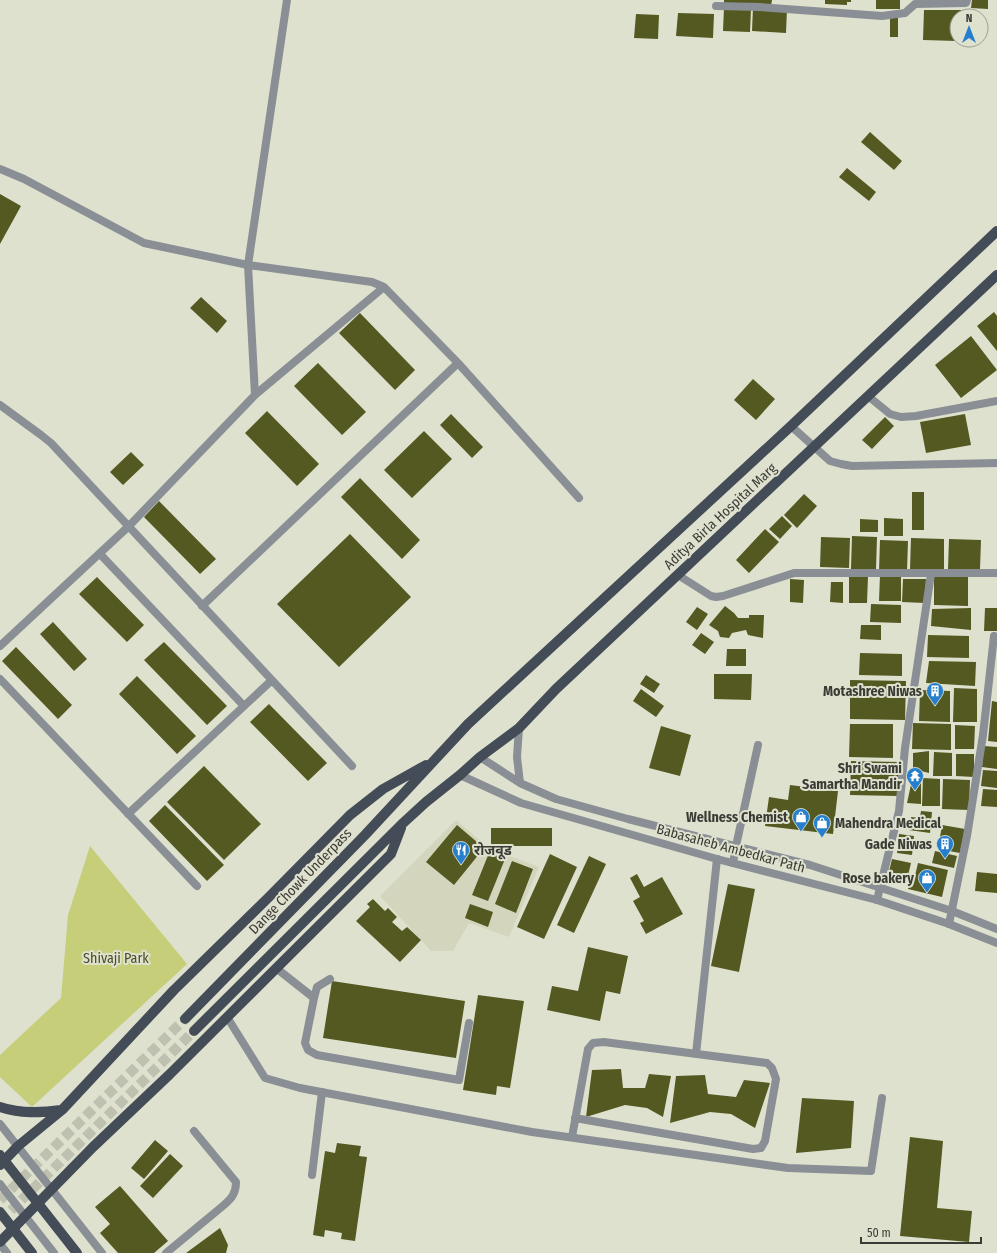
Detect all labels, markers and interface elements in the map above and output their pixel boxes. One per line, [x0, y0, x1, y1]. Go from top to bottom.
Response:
north arrow [949, 8, 989, 48]
text: N [966, 12, 972, 25]
street label: Aditya Birla Hospital Marg [660, 459, 781, 573]
building icon: Motashree Niwas [925, 681, 945, 706]
place label: Motashree Niwas [823, 683, 922, 700]
place label: Shri Swami Samartha Mandir [802, 760, 903, 793]
temple icon: Shri Swami Samartha Mandir [905, 766, 925, 791]
shop icon: Wellness Chemist [791, 807, 811, 832]
place label: Wellness Chemist [686, 809, 789, 826]
shop icon: Mahendra Medical [812, 813, 832, 838]
place label: Mahendra Medical [835, 815, 941, 832]
street label: Babasaheb Ambedkar Path [655, 820, 807, 877]
street label: Dange Chowk Underpass [246, 825, 355, 938]
building icon: Gade Niwas [935, 834, 955, 859]
place label: Gade Niwas [865, 836, 932, 853]
restaurant icon: रोजवूड [451, 840, 471, 865]
place label: रोजवूड [474, 842, 513, 860]
shop icon: Rose bakery [917, 868, 937, 893]
place label: Rose bakery [842, 870, 914, 887]
park label: Shivaji Park [83, 950, 149, 967]
scale bar [861, 1219, 981, 1245]
text: 50 m [867, 1226, 891, 1240]

